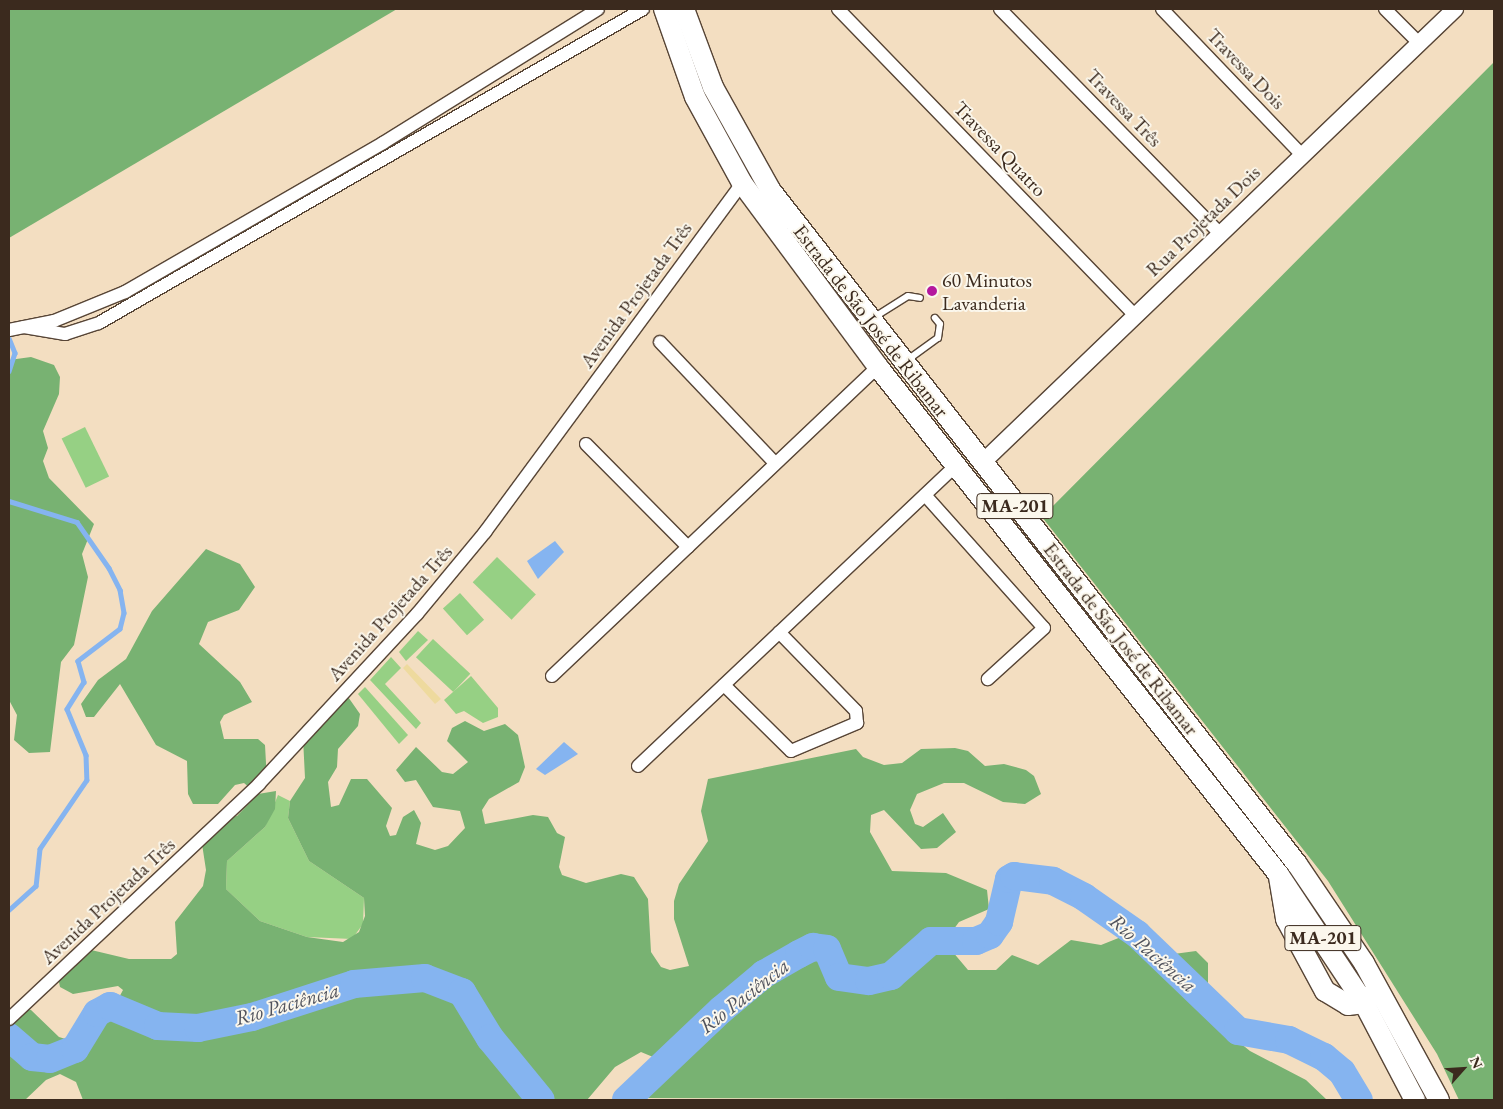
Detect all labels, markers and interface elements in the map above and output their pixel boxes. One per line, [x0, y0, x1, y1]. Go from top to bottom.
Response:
street label: Travessa Dois [1202, 24, 1290, 114]
street label: Travessa Três [1081, 64, 1167, 152]
street label: Travessa Quatro [949, 96, 1051, 202]
street label: Rua Projetada Dois [1141, 160, 1265, 282]
street label: Avenida Projetada Três [575, 217, 697, 373]
street label: Estrada de São José de Ribamar [788, 220, 954, 422]
place label: 60 Minutos Lavanderia [942, 268, 1032, 315]
marker: 60 Minutos Lavanderia [926, 285, 938, 297]
road number: MA-201 [976, 490, 1054, 522]
street label: Estrada de São José de Ribamar [1038, 538, 1204, 740]
street label: Avenida Projetada Três [323, 540, 457, 686]
street label: Avenida Projetada Três [36, 833, 180, 969]
water label: Rio Paciência [1104, 908, 1202, 998]
road number: MA-201 [1284, 921, 1362, 954]
water label: Rio Paciência [694, 953, 794, 1039]
water label: Rio Paciência [232, 977, 342, 1031]
north arrow [1438, 1044, 1488, 1094]
text: N [1466, 1053, 1487, 1071]

